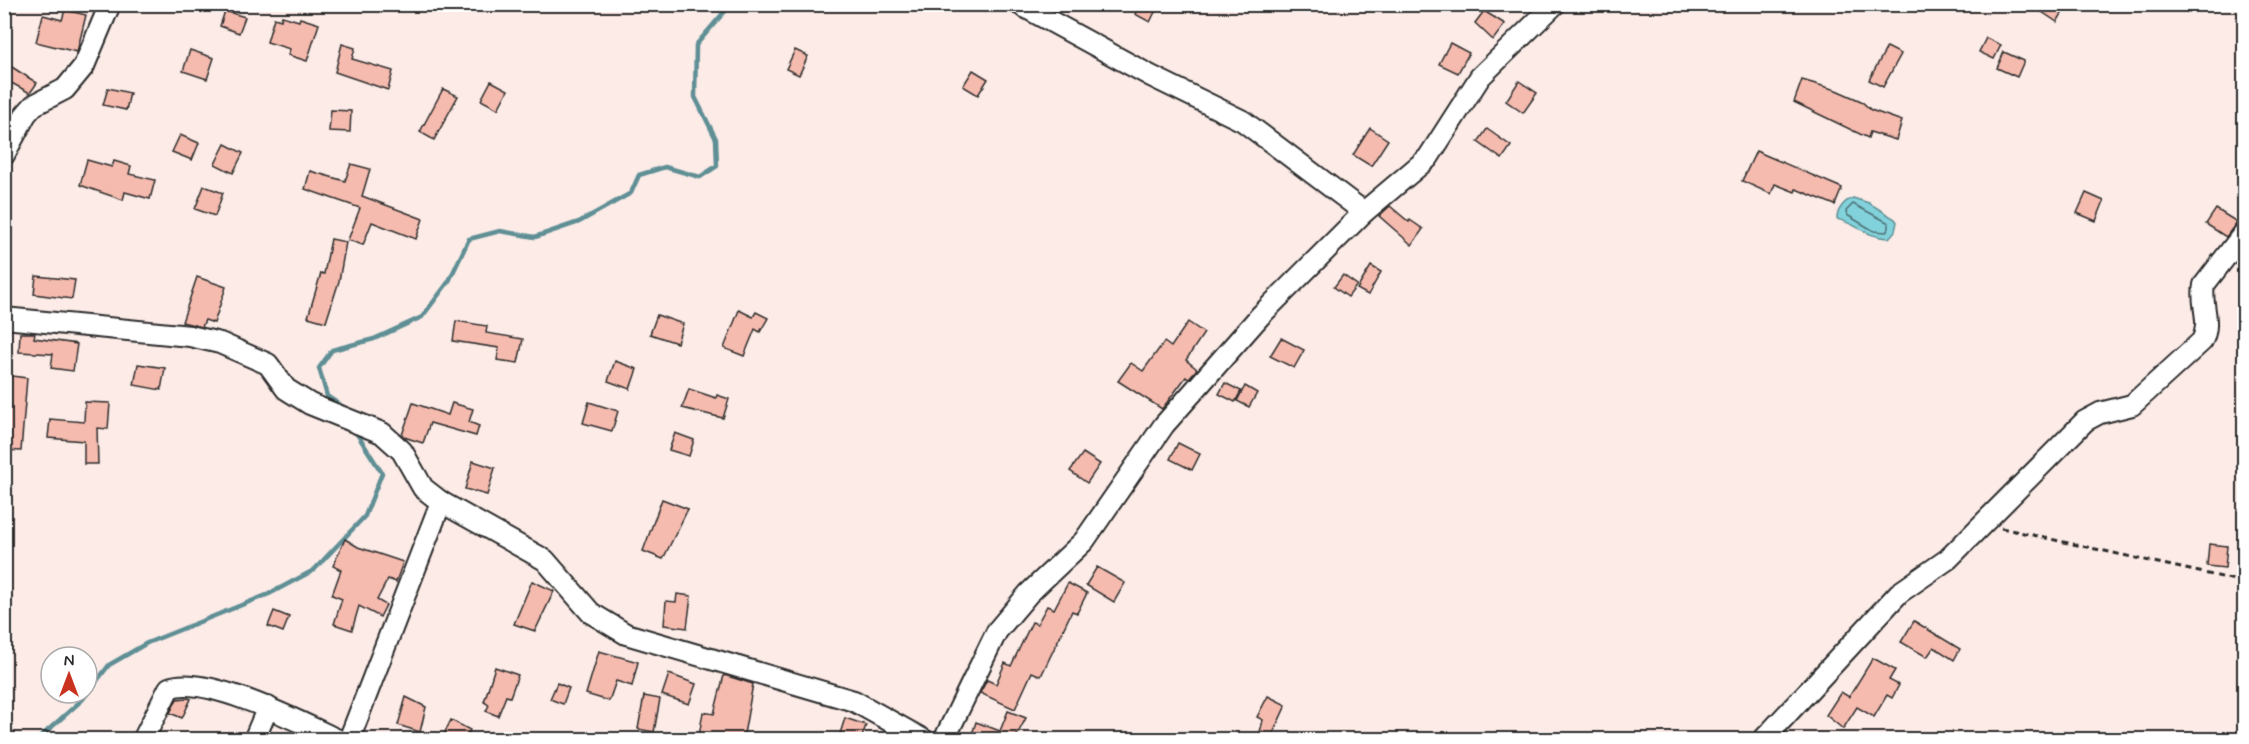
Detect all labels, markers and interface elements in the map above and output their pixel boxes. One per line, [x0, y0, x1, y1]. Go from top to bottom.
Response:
north arrow [39, 645, 99, 705]
text: N [64, 651, 74, 672]

